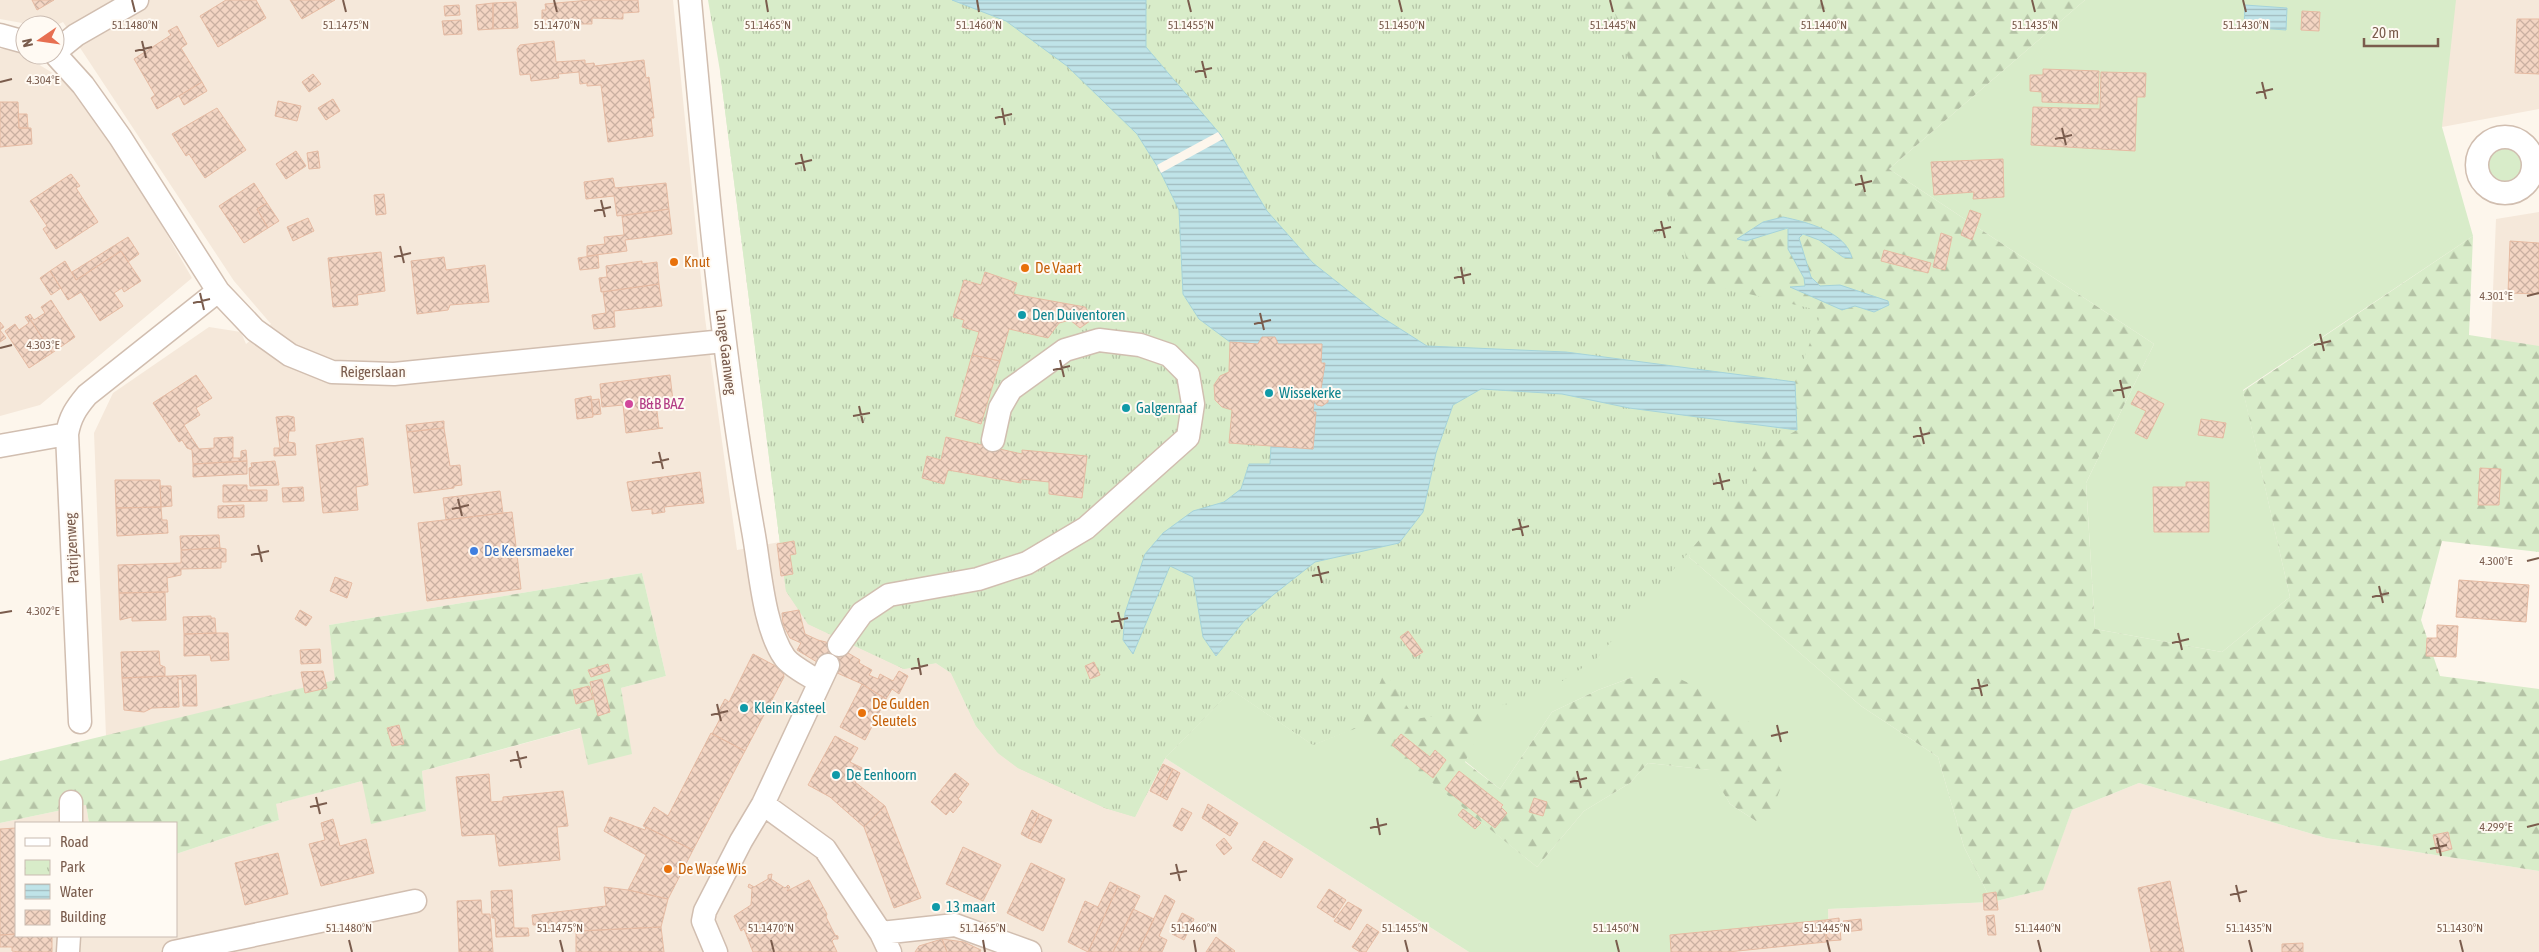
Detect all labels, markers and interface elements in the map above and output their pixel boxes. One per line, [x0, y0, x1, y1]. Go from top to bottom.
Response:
north arrow [15, 15, 65, 65]
scale bar [2364, 15, 2438, 47]
text: 51.1480°N [112, 18, 158, 32]
text: 51.1475°N [323, 18, 369, 32]
text: 51.1470°N [534, 18, 580, 32]
text: 51.1465°N [745, 18, 791, 32]
text: 51.1460°N [956, 18, 1002, 32]
text: 51.1455°N [1168, 18, 1214, 32]
text: 51.1450°N [1379, 18, 1425, 32]
text: 51.1445°N [1590, 18, 1636, 32]
text: 51.1440°N [1801, 18, 1847, 32]
text: 51.1435°N [2012, 18, 2058, 32]
text: 51.1430°N [2223, 18, 2269, 32]
text: 20 m [2372, 24, 2399, 41]
text: N [19, 37, 36, 49]
text: 4.304°E [26, 73, 60, 87]
place label: Knut [684, 253, 710, 270]
marker: Knut [668, 256, 680, 268]
place label: De Vaart [1035, 259, 1082, 276]
marker: De Vaart [1019, 262, 1031, 274]
text: 4.301°E [2479, 289, 2513, 303]
place label: Den Duiventoren [1032, 306, 1125, 323]
street label: Lange Gaanweg [713, 308, 740, 396]
marker: Den Duiventoren [1016, 309, 1028, 321]
text: 4.303°E [26, 338, 60, 352]
street label: Reigerslaan [340, 363, 406, 380]
place label: Wissekerke [1279, 384, 1342, 401]
marker: Wissekerke [1263, 387, 1275, 399]
place label: B&B BAZ [639, 395, 685, 412]
marker: B&B BAZ [623, 398, 635, 410]
place label: Galgenraaf [1136, 399, 1197, 416]
marker: Galgenraaf [1120, 402, 1132, 414]
street label: Patrijzenweg [61, 512, 82, 584]
place label: De Keersmaeker [484, 542, 574, 559]
marker: De Keersmaeker [468, 545, 480, 557]
text: 4.300°E [2479, 554, 2513, 568]
text: 4.302°E [26, 604, 60, 618]
place label: De Gulden Sleutels [872, 695, 929, 729]
place label: Klein Kasteel [754, 699, 826, 716]
marker: Klein Kasteel [738, 702, 750, 714]
marker: De Gulden Sleutels [856, 707, 868, 719]
place label: De Eenhoorn [846, 766, 917, 783]
marker: De Eenhoorn [830, 769, 842, 781]
text: 4.299°E [2479, 820, 2513, 834]
legend [15, 822, 178, 937]
text: Road [60, 833, 89, 850]
text: Park [60, 858, 85, 875]
place label: De Wase Wis [678, 860, 746, 877]
marker: De Wase Wis [662, 863, 674, 875]
text: Water [60, 883, 93, 900]
place label: 13 maart [946, 898, 996, 915]
marker: 13 maart [930, 901, 942, 913]
text: Building [60, 908, 106, 925]
text: 51.1480°N [326, 921, 372, 935]
text: 51.1475°N [537, 921, 583, 935]
text: 51.1470°N [748, 921, 794, 935]
text: 51.1465°N [960, 921, 1006, 935]
text: 51.1460°N [1171, 921, 1217, 935]
text: 51.1455°N [1382, 921, 1428, 935]
text: 51.1450°N [1593, 921, 1639, 935]
text: 51.1445°N [1804, 921, 1850, 935]
text: 51.1440°N [2015, 921, 2061, 935]
text: 51.1435°N [2226, 921, 2272, 935]
text: 51.1430°N [2437, 921, 2483, 935]

